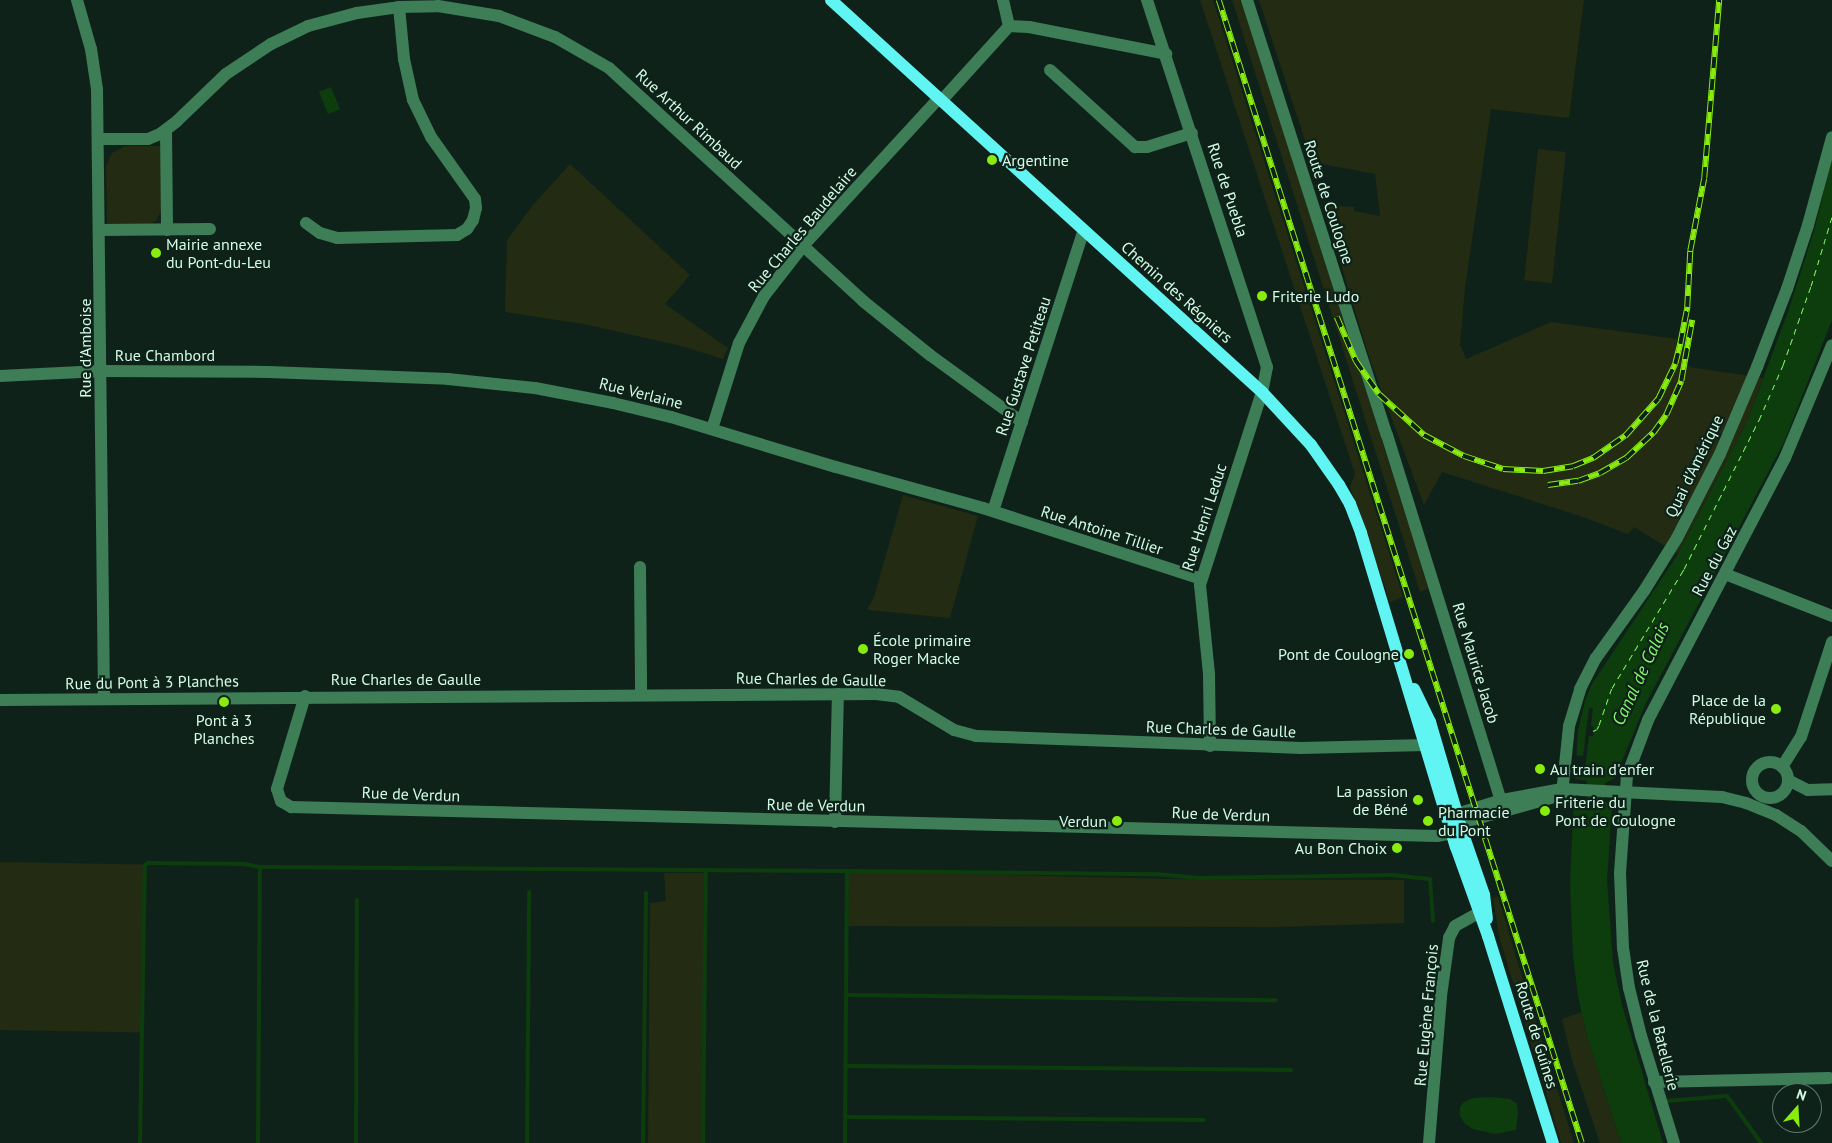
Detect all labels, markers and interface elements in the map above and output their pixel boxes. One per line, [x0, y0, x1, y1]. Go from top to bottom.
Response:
street label: Rue Arthur Rimbaud [632, 65, 746, 173]
street label: Route de Coulogne [1300, 138, 1358, 266]
street label: Rue de Puebla [1204, 141, 1252, 239]
place label: Argentine [1002, 150, 1069, 170]
marker: Argentine [986, 154, 998, 166]
street label: Rue Charles Baudelaire [744, 162, 860, 296]
place label: Mairie annexe du Pont-du-Leu [166, 234, 271, 272]
street label: Chemin des Régniers [1118, 237, 1236, 347]
marker: Mairie annexe du Pont-du-Leu [150, 247, 162, 259]
place label: Friterie Ludo [1272, 286, 1359, 306]
marker: Friterie Ludo [1256, 290, 1268, 302]
street label: Rue Gustave Petiteau [991, 294, 1055, 438]
street label: Rue d'Amboise [75, 298, 95, 398]
street label: Rue Chambord [115, 345, 215, 365]
street label: Rue Verlaine [597, 373, 685, 413]
street label: Quai d'Amérique [1661, 412, 1727, 520]
street label: Rue Henri Leduc [1178, 461, 1230, 573]
street label: Rue Antoine Tillier [1038, 501, 1166, 559]
street label: Rue du Gaz [1688, 523, 1740, 599]
street label: Rue Maurice Jacob [1449, 600, 1503, 726]
water label: Canal de Calais [1608, 619, 1674, 729]
place label: École primaire Roger Macke [873, 630, 971, 668]
marker: École primaire Roger Macke [857, 643, 869, 655]
place label: Pont de Coulogne [1278, 644, 1399, 664]
marker: Pont de Coulogne [1403, 648, 1415, 660]
street label: Rue Charles de Gaulle [736, 668, 886, 690]
street label: Rue Charles de Gaulle [331, 669, 481, 689]
street label: Rue du Pont à 3 Planches [65, 671, 239, 693]
place label: Place de la République [1689, 690, 1766, 728]
marker: Pont à 3 Planches [218, 696, 230, 708]
marker: Place de la République [1770, 703, 1782, 715]
place label: Pont à 3 Planches [193, 710, 255, 748]
street label: Rue Charles de Gaulle [1146, 717, 1296, 741]
place label: Au train d'enfer [1550, 759, 1654, 779]
marker: Au train d'enfer [1534, 763, 1546, 775]
place label: La passion de Béné [1336, 781, 1408, 819]
street label: Rue de Verdun [361, 783, 461, 805]
place label: Friterie du Pont de Coulogne [1555, 792, 1676, 830]
marker: La passion de Béné [1412, 794, 1424, 806]
street label: Rue de Verdun [766, 795, 866, 815]
place label: Pharmacie du Pont [1438, 802, 1510, 840]
street label: Rue de Verdun [1171, 803, 1271, 825]
marker: Friterie du Pont de Coulogne [1539, 805, 1551, 817]
place label: Verdun [1059, 811, 1107, 831]
marker: Verdun [1111, 815, 1123, 827]
marker: Pharmacie du Pont [1422, 815, 1434, 827]
place label: Au Bon Choix [1295, 838, 1387, 858]
marker: Au Bon Choix [1391, 842, 1403, 854]
street label: Rue Eugène François [1410, 943, 1442, 1087]
street label: Rue de la Batellerie [1632, 958, 1684, 1092]
street label: Route de Guînes [1512, 979, 1562, 1091]
north arrow [1772, 1083, 1822, 1133]
text: N [1794, 1085, 1809, 1105]

